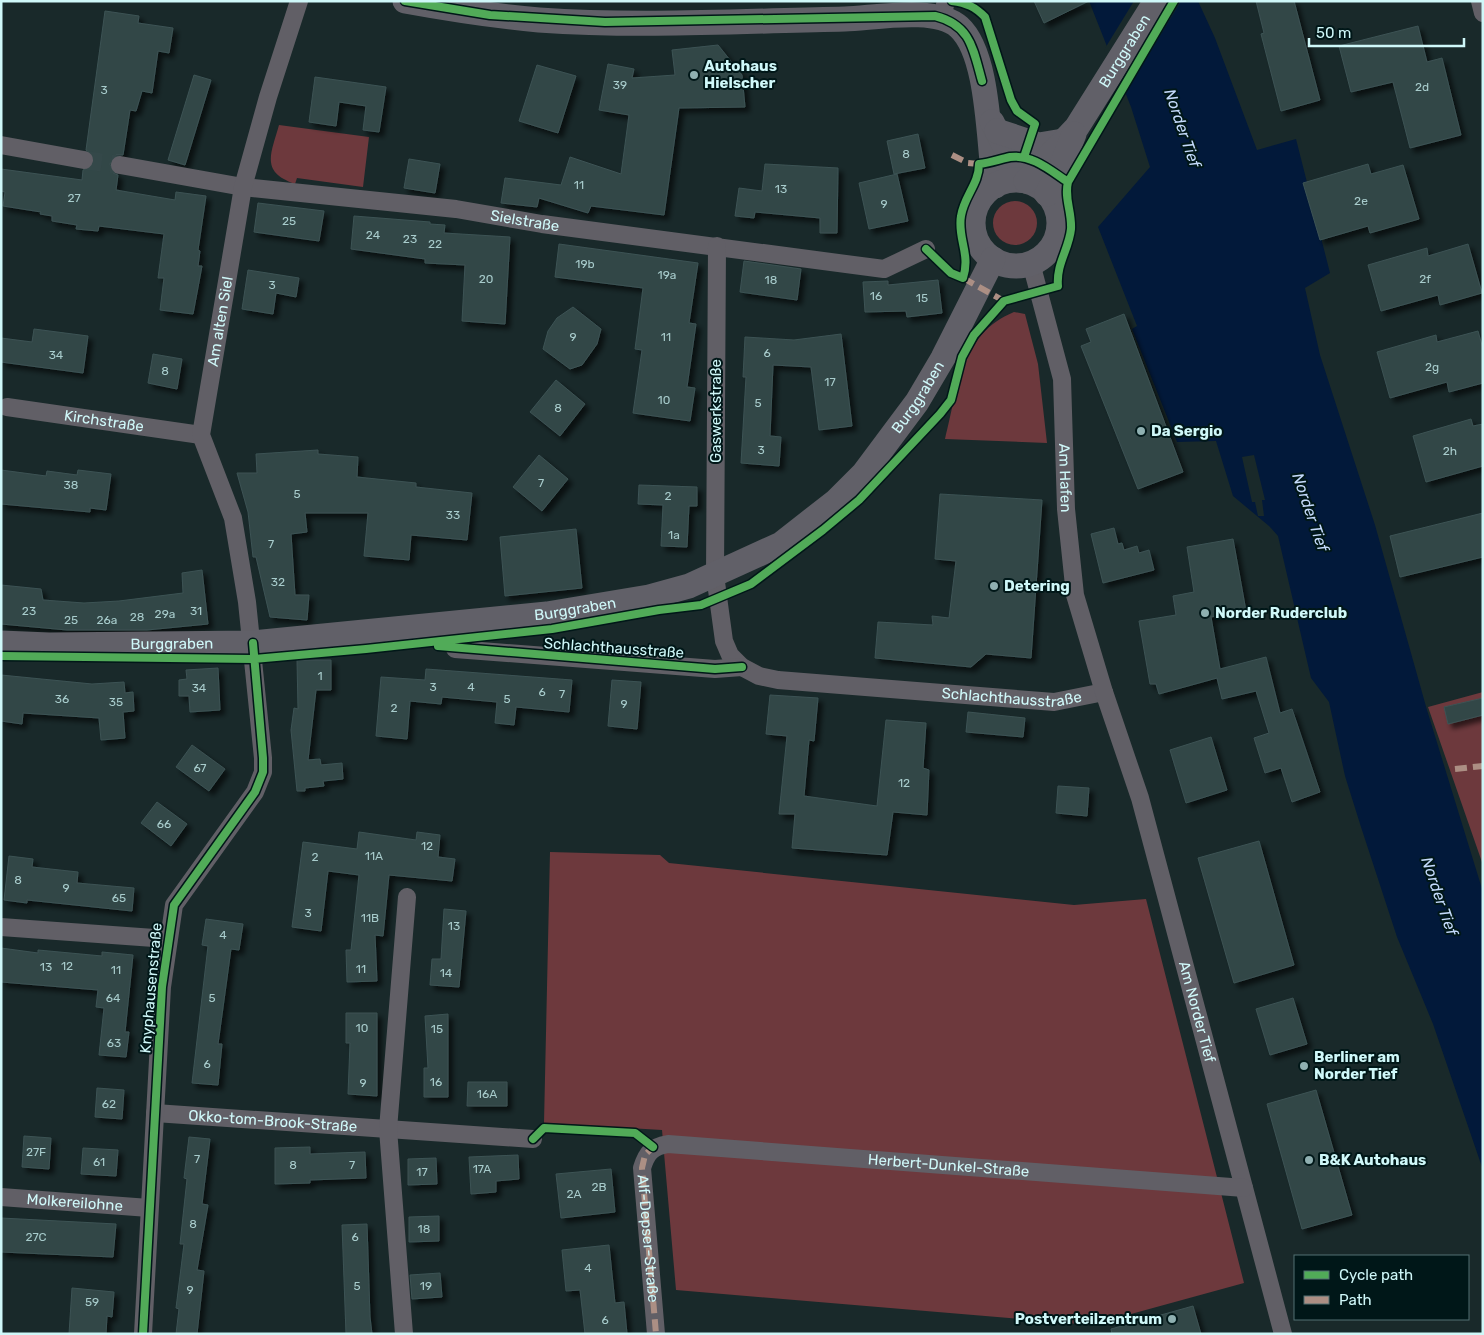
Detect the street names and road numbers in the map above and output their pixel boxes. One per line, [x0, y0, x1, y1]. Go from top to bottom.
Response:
street label: Burggraben [1095, 11, 1154, 91]
street label: Sielstraße [489, 206, 560, 235]
street label: Am alten Siel [204, 275, 237, 368]
street label: Burggraben [888, 358, 948, 437]
street label: Gaswerkstraße [707, 359, 725, 463]
street label: Kirchstraße [63, 406, 145, 436]
street label: Am Hafen [1055, 443, 1075, 513]
street label: Burggraben [533, 594, 617, 624]
street label: Burggraben [130, 634, 213, 653]
street label: Schlachthausstraße [543, 634, 685, 662]
street label: Schlachthausstraße [941, 684, 1083, 711]
street label: Knyphausenstraße [136, 922, 166, 1054]
street label: Am Norder Tief [1175, 959, 1219, 1065]
street label: Okko-tom-Brook-Straße [188, 1106, 358, 1136]
street label: Herbert-Dunkel-Straße [867, 1150, 1030, 1181]
street label: Alf-Depser-Straße [634, 1174, 662, 1303]
street label: Molkereilohne [26, 1190, 124, 1215]

